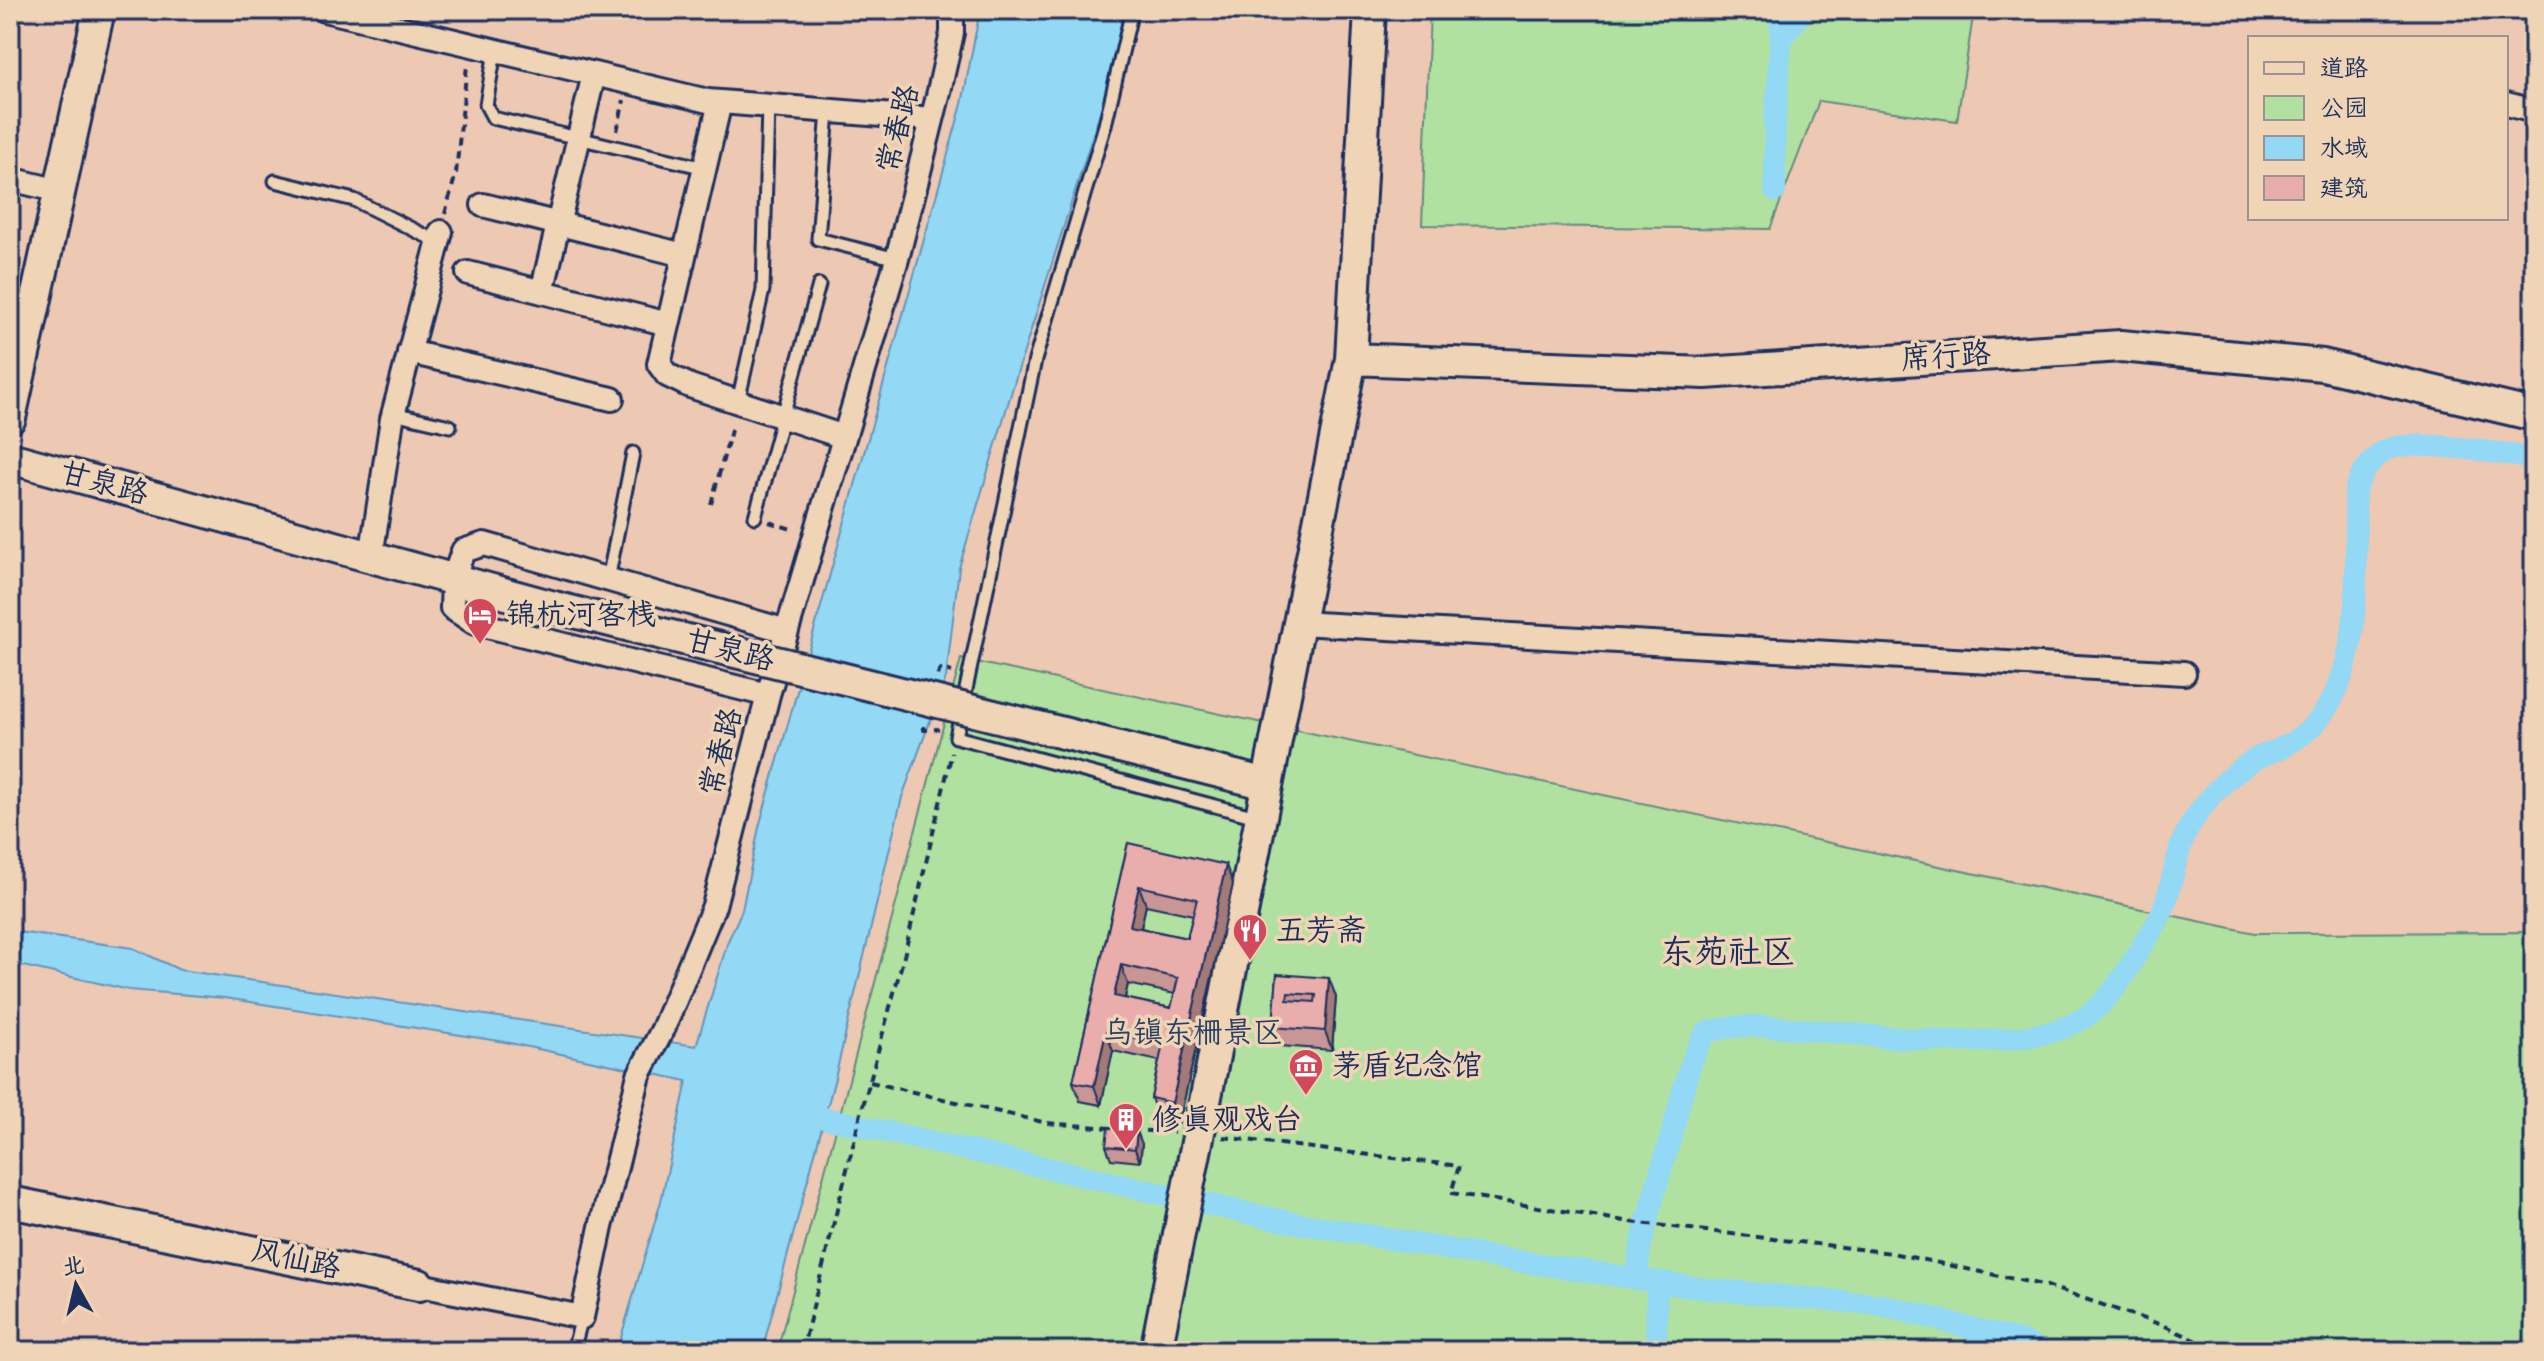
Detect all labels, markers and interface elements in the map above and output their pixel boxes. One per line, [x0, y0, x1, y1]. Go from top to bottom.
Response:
legend [2248, 36, 2508, 220]
text: 道路 [2320, 54, 2368, 85]
street label: 常春路 [869, 81, 929, 177]
text: 公园 [2320, 94, 2368, 125]
text: 水域 [2320, 134, 2368, 165]
text: 建筑 [2320, 174, 2368, 205]
street label: 席行路 [1900, 334, 1992, 380]
street label: 甘泉路 [55, 454, 153, 514]
hotel icon: 锦杭河客栈 [461, 596, 499, 646]
place label: 锦杭河客栈 [506, 596, 656, 635]
street label: 甘泉路 [682, 621, 778, 681]
street label: 常春路 [692, 704, 752, 800]
restaurant icon: 五芳斋 [1231, 912, 1269, 962]
place label: 五芳斋 [1276, 912, 1366, 951]
district label: 东苑社区 [1660, 931, 1796, 976]
park label: 乌镇东栅景区 [1103, 1014, 1283, 1053]
museum icon: 茅盾纪念馆 [1287, 1047, 1325, 1097]
place label: 茅盾纪念馆 [1332, 1047, 1482, 1086]
building icon: 修真观戏台 [1107, 1101, 1145, 1151]
place label: 修真观戏台 [1152, 1101, 1302, 1140]
street label: 风仙路 [248, 1232, 344, 1288]
north arrow [36, 1245, 116, 1325]
text: 北 [61, 1252, 86, 1283]

